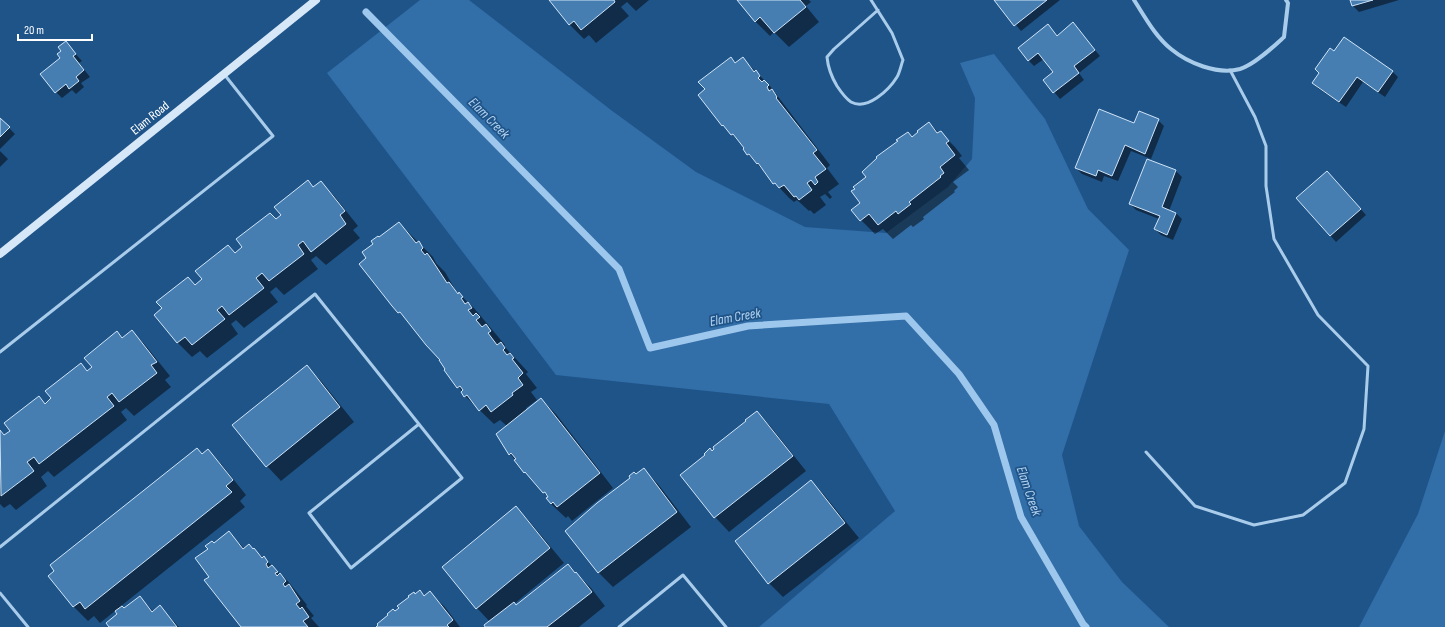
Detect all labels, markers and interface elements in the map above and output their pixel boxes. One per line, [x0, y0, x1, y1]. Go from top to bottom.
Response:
scale bar [18, 16, 92, 42]
text: 20 m [24, 23, 44, 38]
water label: Elam Creek [465, 94, 514, 143]
street label: Elam Road [128, 98, 172, 138]
water label: Elam Creek [708, 304, 763, 330]
water label: Elam Creek [1013, 464, 1046, 519]

